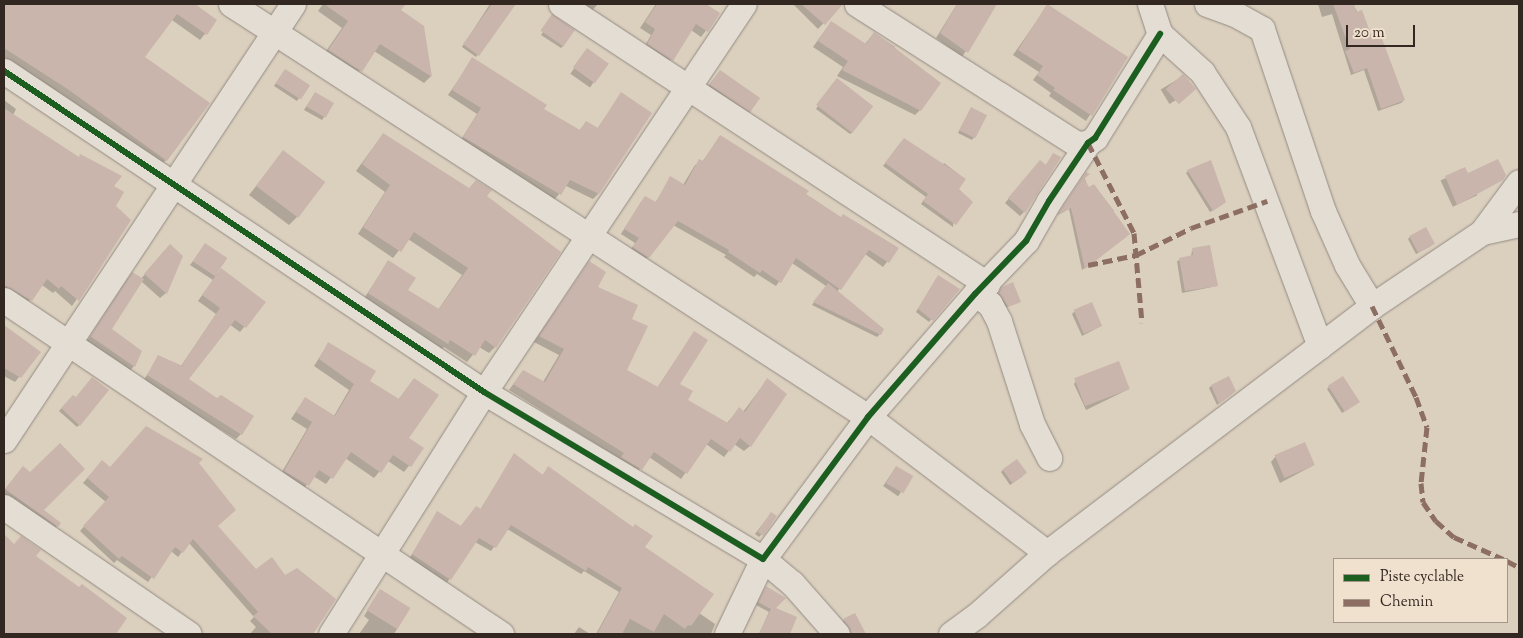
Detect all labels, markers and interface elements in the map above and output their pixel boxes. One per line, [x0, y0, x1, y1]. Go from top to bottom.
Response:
scale bar [1348, 15, 1417, 47]
text: 20 m [1354, 23, 1385, 44]
legend [1333, 558, 1508, 623]
text: Piste cyclable [1380, 567, 1464, 588]
text: Chemin [1380, 592, 1433, 613]

